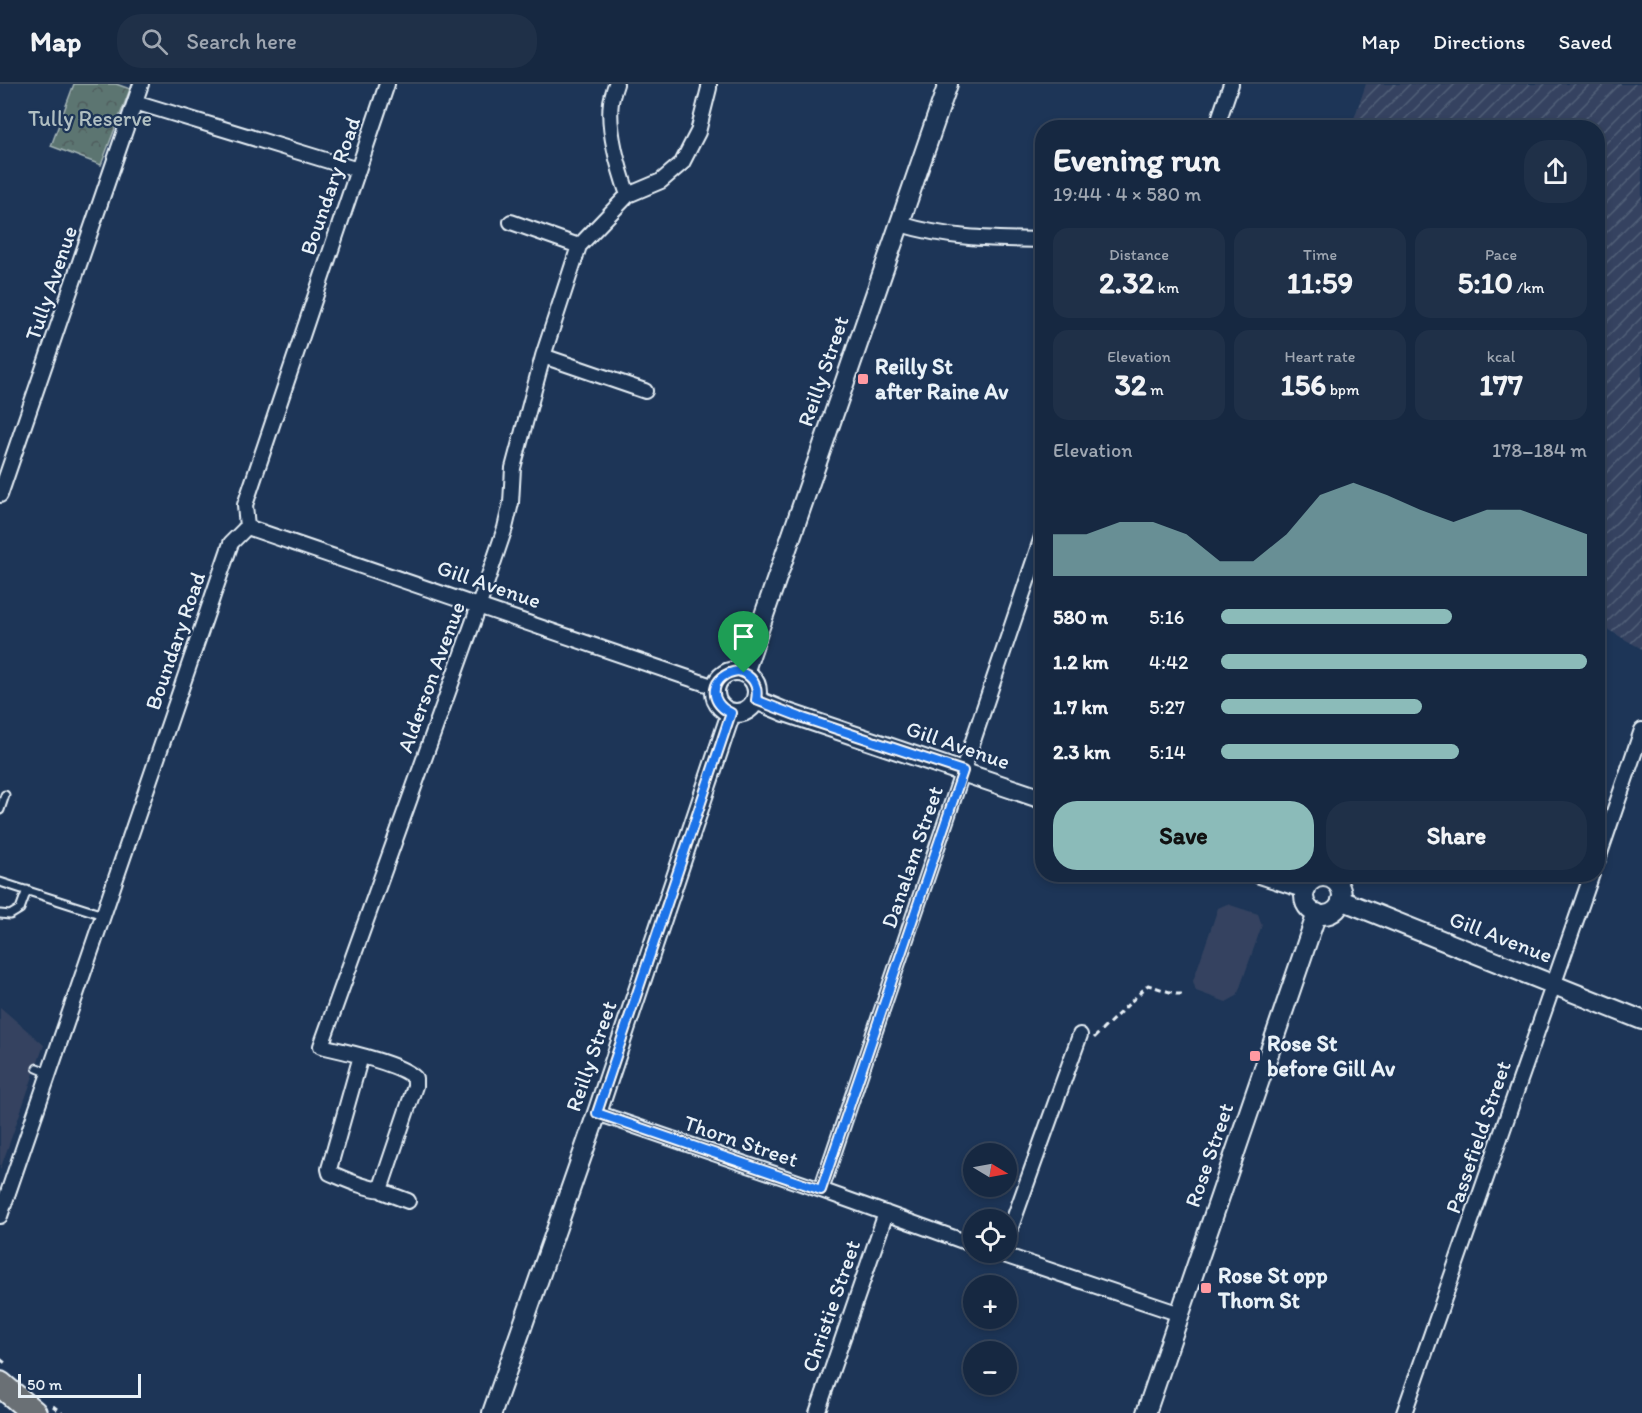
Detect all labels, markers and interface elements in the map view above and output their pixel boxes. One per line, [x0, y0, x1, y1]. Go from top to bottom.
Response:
search box [117, 14, 537, 68]
text: Map [30, 24, 81, 58]
icon: search [138, 25, 171, 58]
text: Search here [186, 28, 297, 55]
text: Map [1362, 29, 1400, 54]
text: Directions [1433, 29, 1525, 54]
text: Saved [1558, 29, 1612, 54]
park label: Tully Reserve [28, 105, 152, 132]
street label: Boundary Road [294, 113, 366, 259]
text: Evening run [1053, 140, 1220, 179]
button: share [1524, 140, 1587, 203]
text: 19:44 · 4 × 580 m [1053, 182, 1201, 206]
street label: Tully Avenue [19, 222, 83, 344]
text: Distance [1109, 245, 1169, 264]
text: Time [1303, 245, 1337, 264]
text: Pace [1485, 245, 1517, 264]
text: 2.32 [1099, 264, 1154, 301]
text: 11:59 [1287, 264, 1353, 301]
text: 5:10 [1458, 264, 1513, 301]
text: km [1154, 278, 1179, 297]
text: /km [1513, 278, 1545, 297]
street label: Reilly Street [791, 312, 855, 430]
text: Elevation [1107, 347, 1171, 366]
text: Heart rate [1285, 347, 1355, 366]
text: kcal [1487, 347, 1515, 366]
place label: Reilly St after Raine Av [875, 353, 1009, 405]
text: 32 [1114, 366, 1147, 403]
text: 156 [1281, 366, 1326, 403]
text: 177 [1479, 366, 1523, 403]
marker: Reilly St after Raine Av [856, 372, 870, 386]
text: m [1147, 380, 1164, 399]
text: bpm [1326, 380, 1359, 399]
text: Elevation [1053, 438, 1132, 462]
text: 178–184 m [1492, 438, 1587, 462]
street label: Gill Avenue [434, 554, 544, 614]
street label: Boundary Road [139, 568, 211, 714]
street label: Alderson Avenue [391, 598, 471, 756]
text: 580 m [1053, 605, 1108, 629]
text: 5:16 [1149, 605, 1184, 629]
pin [718, 611, 769, 673]
icon: arrive [727, 620, 760, 653]
text: 1.2 km [1053, 650, 1109, 674]
text: 4:42 [1149, 650, 1188, 674]
text: 1.7 km [1053, 695, 1108, 719]
text: 5:27 [1149, 695, 1185, 719]
street label: Gill Avenue [903, 715, 1013, 775]
text: 2.3 km [1053, 740, 1110, 764]
text: 5:14 [1149, 740, 1186, 764]
street label: Danalam Street [875, 782, 949, 932]
button: Save [1053, 801, 1314, 870]
button: Share [1326, 801, 1587, 870]
street label: Gill Avenue [1446, 905, 1556, 969]
street label: Reilly Street [559, 997, 623, 1115]
place label: Rose St before Gill Av [1267, 1030, 1396, 1082]
marker: Rose St before Gill Av [1248, 1049, 1262, 1063]
street label: Passefield Street [1439, 1057, 1517, 1217]
street label: Rose Street [1179, 1099, 1239, 1211]
street label: Thorn Street [680, 1109, 802, 1173]
north arrow [963, 1143, 1017, 1197]
map controls [963, 1143, 1017, 1395]
button: locate [963, 1209, 1017, 1263]
street label: Christie Street [796, 1236, 866, 1376]
place label: Rose St opp Thorn St [1217, 1262, 1328, 1314]
button: + [963, 1275, 1017, 1329]
marker: Rose St opp Thorn St [1199, 1281, 1213, 1295]
button: − [963, 1341, 1017, 1395]
scale bar [18, 1371, 141, 1398]
text: 50 m [27, 1375, 62, 1394]

